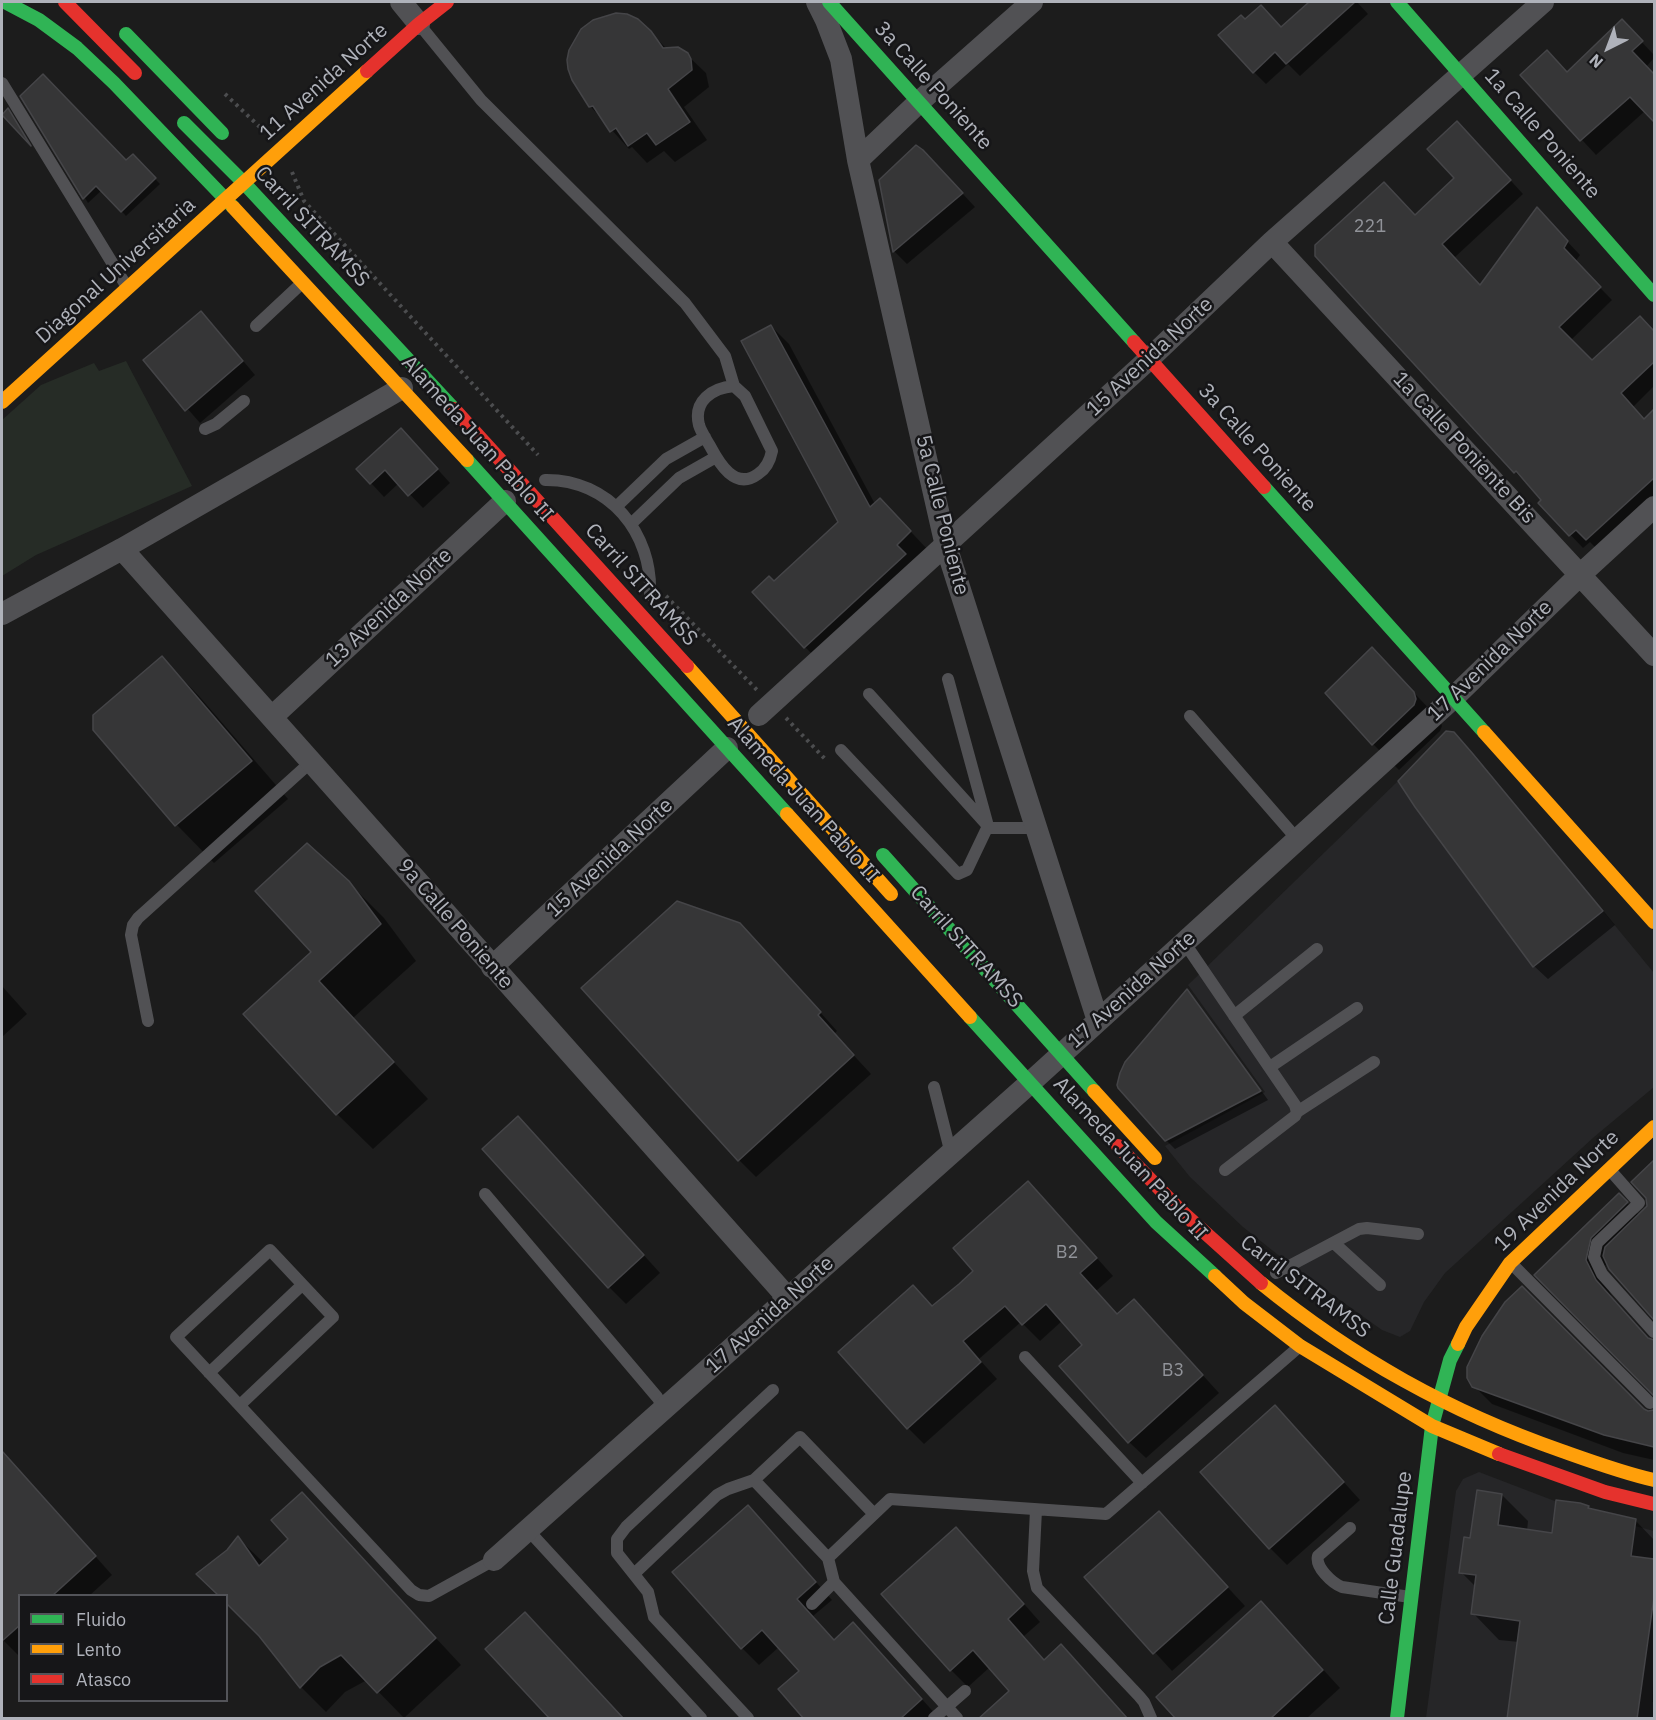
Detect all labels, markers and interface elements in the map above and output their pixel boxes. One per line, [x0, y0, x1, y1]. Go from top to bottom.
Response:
street label: 3a Calle Poniente [869, 17, 997, 155]
street label: 11 Avenida Norte [255, 18, 393, 146]
north arrow [1578, 18, 1638, 78]
text: N [1585, 50, 1607, 73]
street label: 1a Calle Poniente [1479, 64, 1605, 204]
street label: Carril SITRAMSS [250, 161, 374, 293]
street label: Diagonal Universitaria [31, 193, 201, 349]
house number: 221 [1354, 216, 1386, 238]
street label: 15 Avenida Norte [1082, 292, 1218, 422]
street label: Alameda Juan Pablo II [396, 351, 558, 527]
street label: 1a Calle Poniente Bis [1387, 367, 1541, 529]
street label: 3a Calle Poniente [1193, 379, 1321, 517]
street label: 5a Calle Poniente [910, 432, 974, 598]
street label: Carril SITRAMSS [579, 519, 703, 651]
street label: 13 Avenida Norte [321, 543, 457, 673]
street label: 17 Avenida Norte [1422, 595, 1558, 727]
street label: Alameda Juan Pablo II [722, 712, 884, 888]
street label: 15 Avenida Norte [542, 793, 678, 923]
street label: 9a Calle Poniente [392, 854, 518, 994]
street label: Carril SITRAMSS [904, 881, 1028, 1013]
street label: 17 Avenida Norte [1063, 926, 1201, 1054]
street label: Alameda Juan Pablo II [1048, 1072, 1212, 1246]
street label: 19 Avenida Norte [1489, 1125, 1625, 1257]
street label: Carril SITRAMSS [1235, 1230, 1375, 1344]
house number: B2 [1056, 1242, 1078, 1264]
street label: 17 Avenida Norte [701, 1251, 839, 1379]
house number: B3 [1162, 1360, 1184, 1382]
street label: Calle Guadalupe [1374, 1470, 1418, 1626]
legend [18, 1594, 228, 1702]
text: Fluido [76, 1608, 126, 1631]
text: Lento [76, 1638, 121, 1661]
text: Atasco [76, 1668, 131, 1691]

